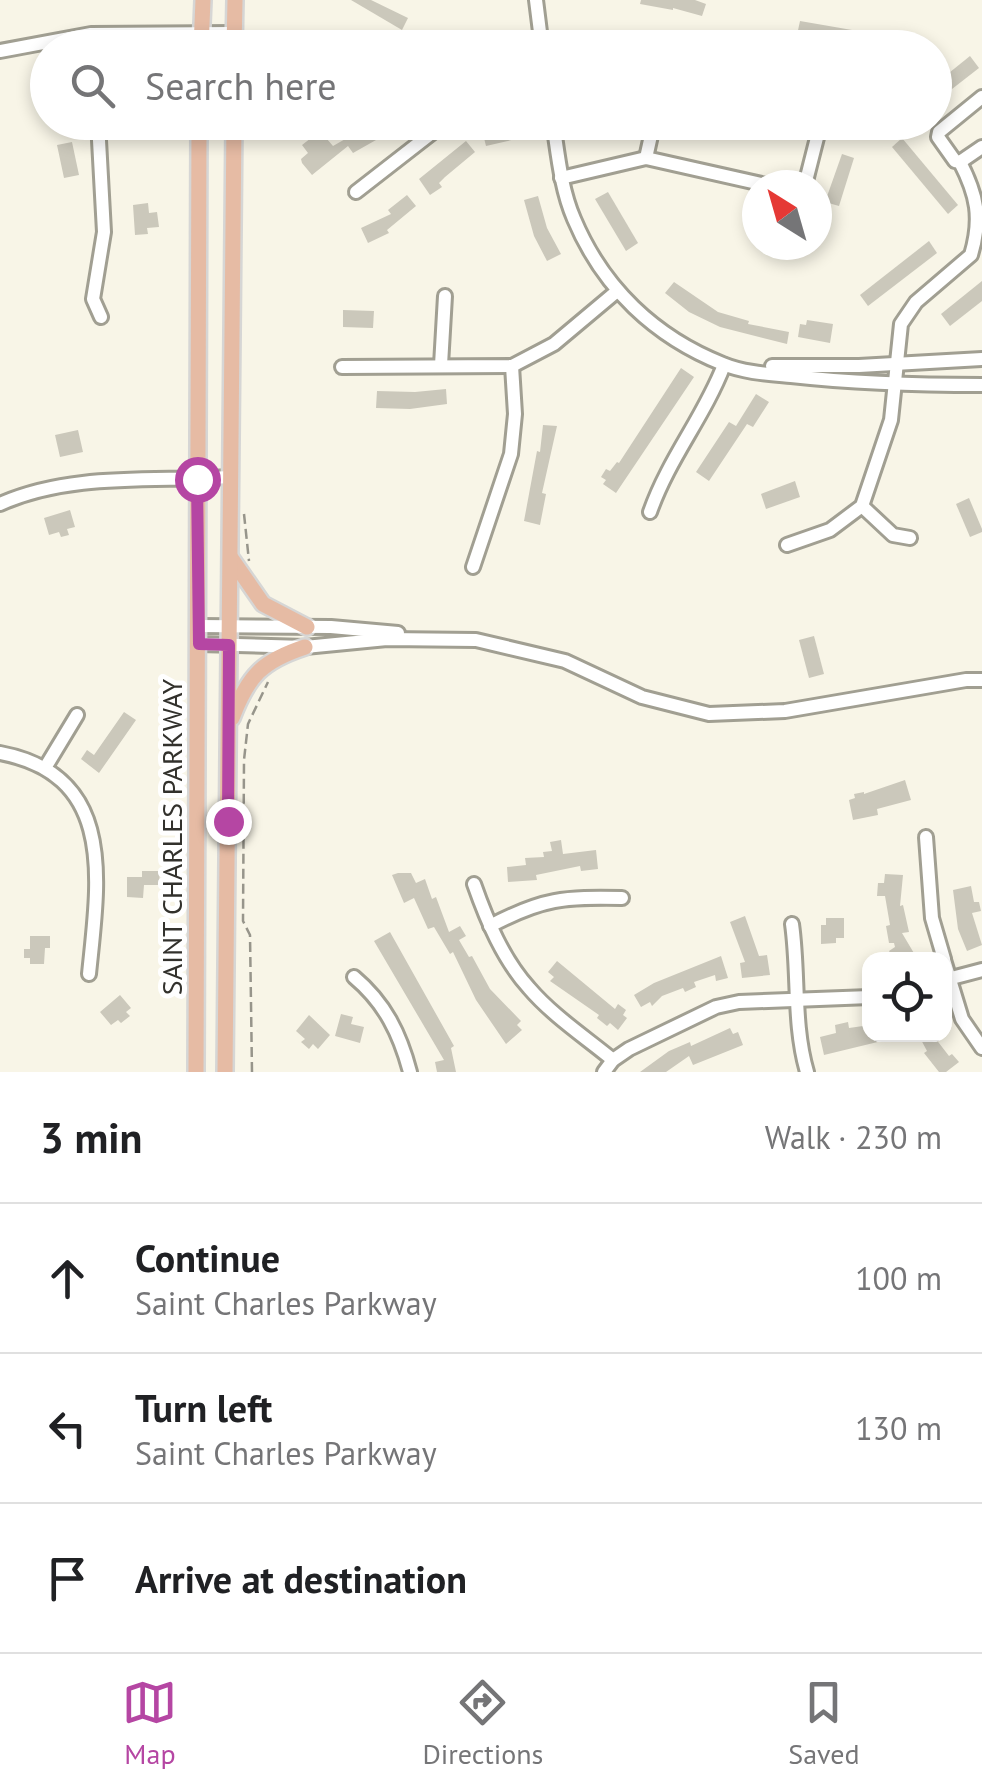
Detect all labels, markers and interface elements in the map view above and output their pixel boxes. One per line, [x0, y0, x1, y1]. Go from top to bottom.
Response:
search box [30, 30, 952, 140]
icon: search [65, 58, 120, 113]
text: Search here [145, 61, 337, 110]
north arrow [742, 170, 832, 260]
route start [175, 457, 221, 503]
street label: SAINT CHARLES PARKWAY [153, 678, 190, 995]
route end [206, 799, 252, 845]
map controls [862, 952, 952, 1042]
button: locate [862, 952, 952, 1042]
text: 3 min [40, 1110, 142, 1165]
text: Walk · 230 m [765, 1116, 942, 1158]
text: Continue [135, 1233, 280, 1282]
icon: ahead [40, 1251, 95, 1306]
text: 100 m [855, 1257, 942, 1299]
text: Saint Charles Parkway [135, 1282, 437, 1324]
text: Turn left [135, 1383, 272, 1432]
icon: left [40, 1401, 95, 1456]
text: 130 m [855, 1407, 942, 1449]
text: Saint Charles Parkway [135, 1432, 437, 1474]
icon: arrive [40, 1551, 95, 1606]
text: Arrive at destination [135, 1554, 467, 1603]
tab: Map [122, 1675, 177, 1772]
tab: Directions [422, 1675, 543, 1772]
tab: Saved [788, 1675, 860, 1772]

